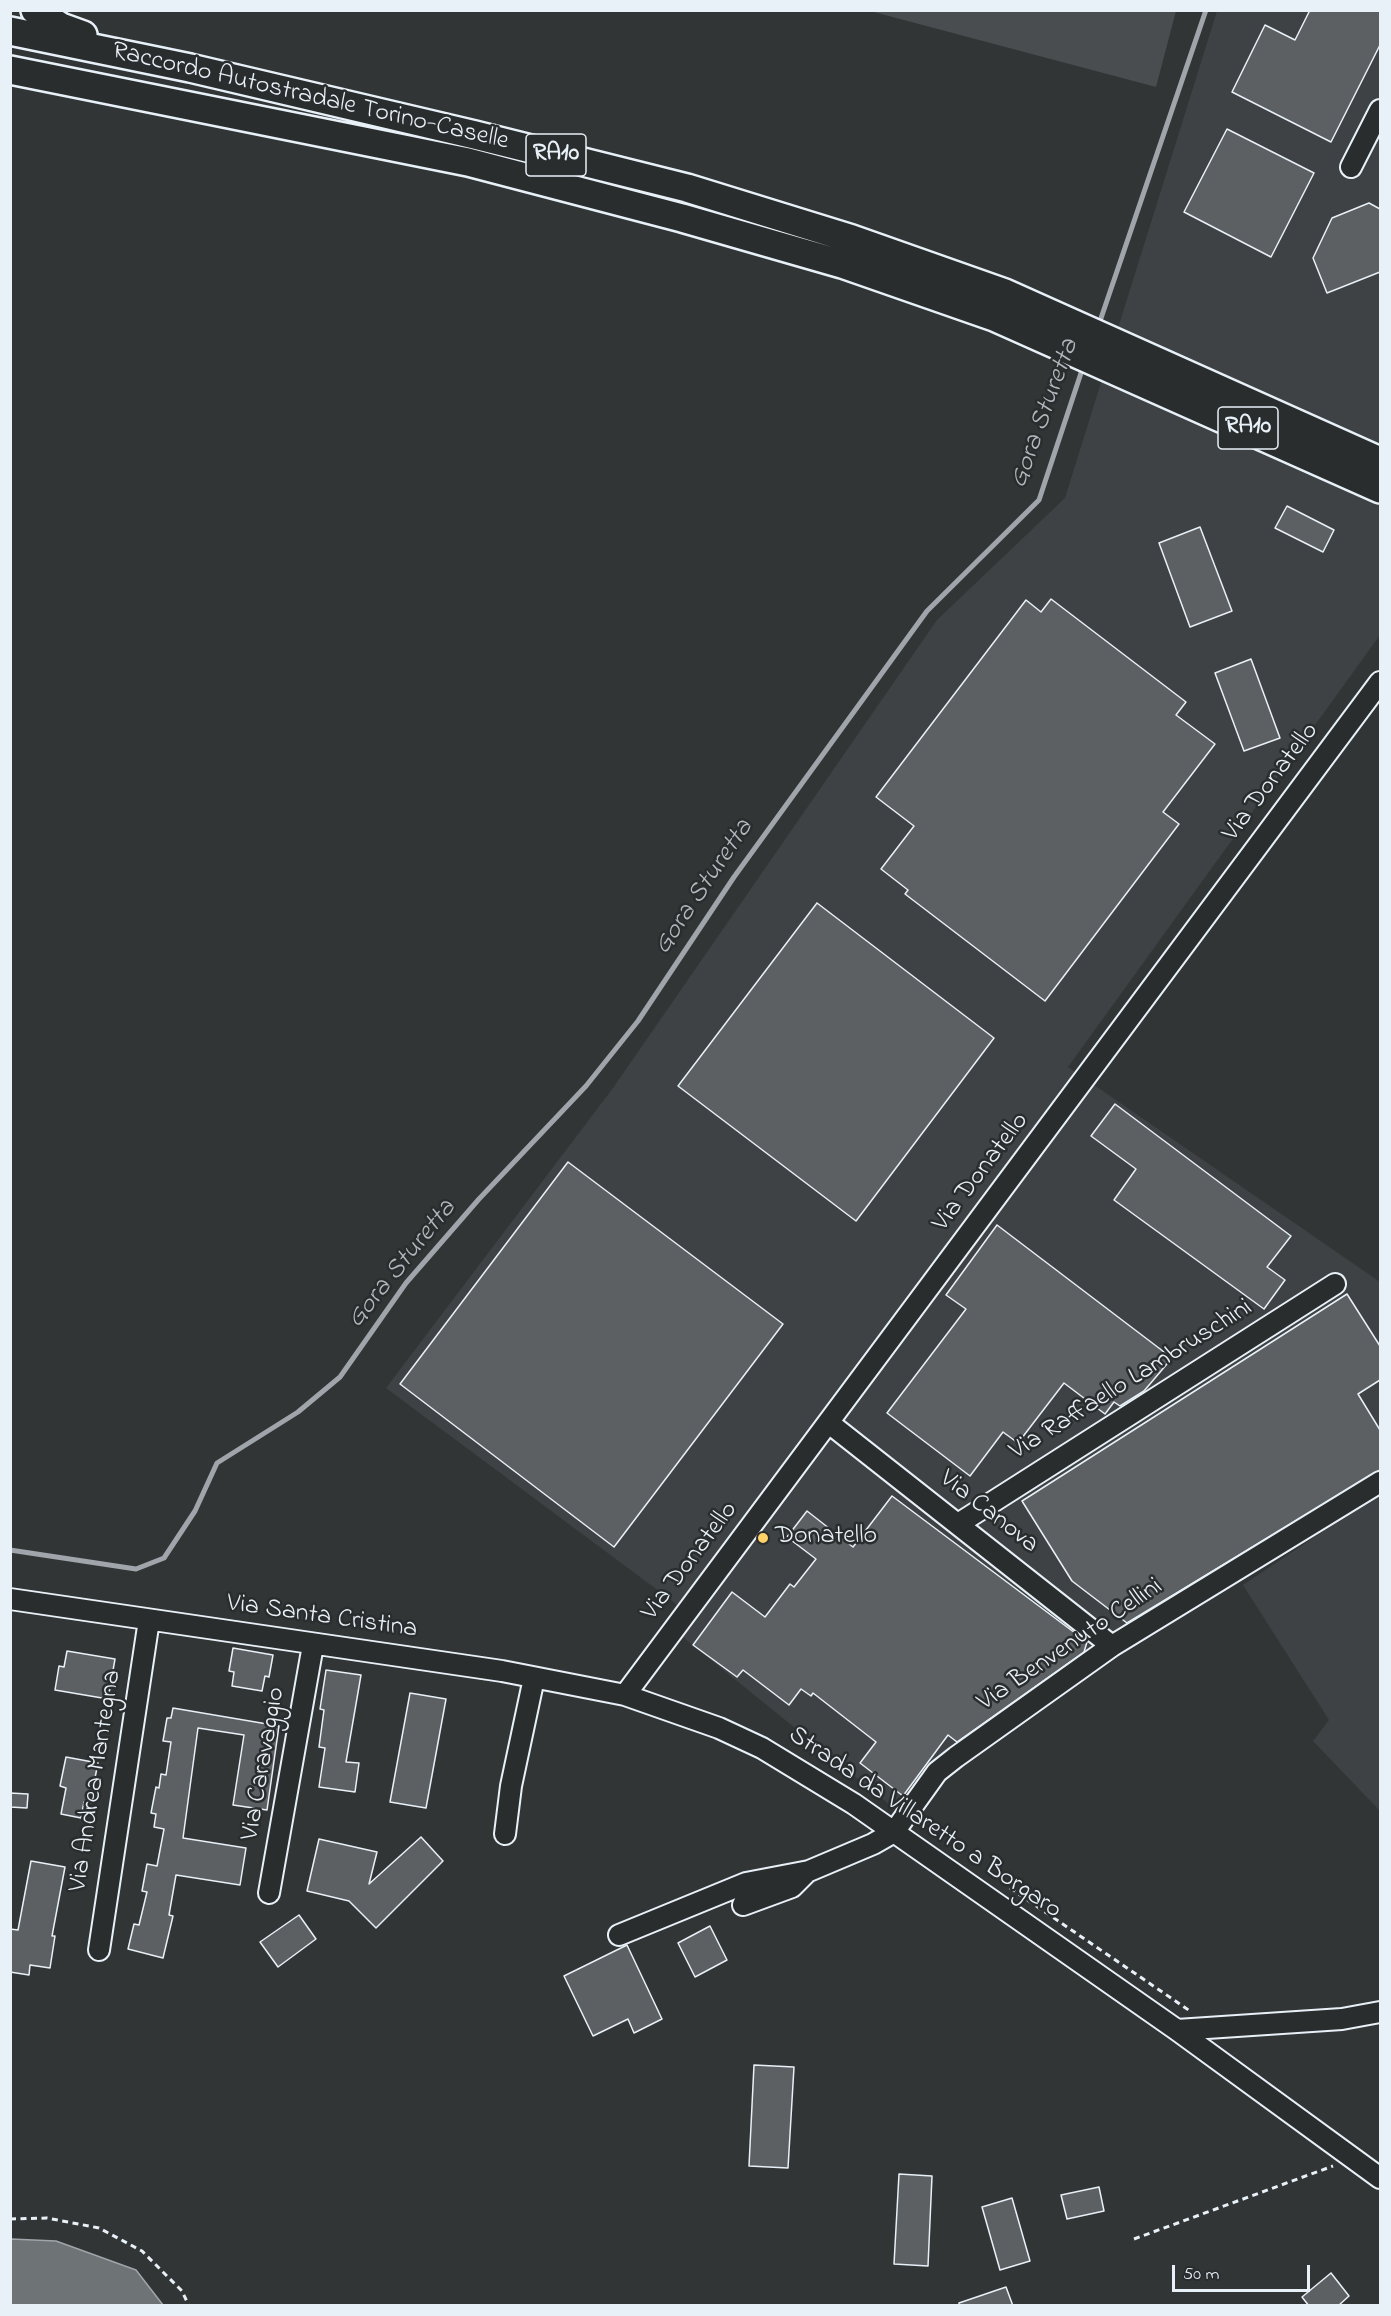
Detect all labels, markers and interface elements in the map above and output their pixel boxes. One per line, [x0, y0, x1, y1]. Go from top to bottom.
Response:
street label: Raccordo Autostradale Torino-Caselle [109, 37, 511, 159]
road number: RA10 [526, 134, 586, 176]
water label: Gora Sturetta [1004, 335, 1088, 493]
road number: RA10 [1218, 407, 1278, 449]
street label: Via Donatello [1217, 717, 1327, 849]
water label: Gora Sturetta [648, 814, 762, 962]
street label: Via Donatello [927, 1107, 1037, 1239]
water label: Gora Sturetta [341, 1194, 465, 1336]
street label: Via Raffaello Lambruschini [1005, 1294, 1259, 1468]
street label: Via Canova [932, 1465, 1044, 1561]
street label: Via Donatello [636, 1496, 746, 1628]
place label: Donatello [775, 1522, 877, 1554]
marker: Donatello [756, 1531, 770, 1545]
street label: Via Benvenuto Cellini [973, 1573, 1169, 1719]
street label: Via Santa Cristina [225, 1589, 419, 1647]
street label: Via Andrea Mantegna [64, 1668, 130, 1894]
street label: Via Caravaggio [236, 1685, 294, 1843]
street label: Strada da Villaretto a Borgaro [781, 1721, 1067, 1927]
scale bar [1175, 2253, 1313, 2291]
text: 50 m [1183, 2262, 1220, 2288]

